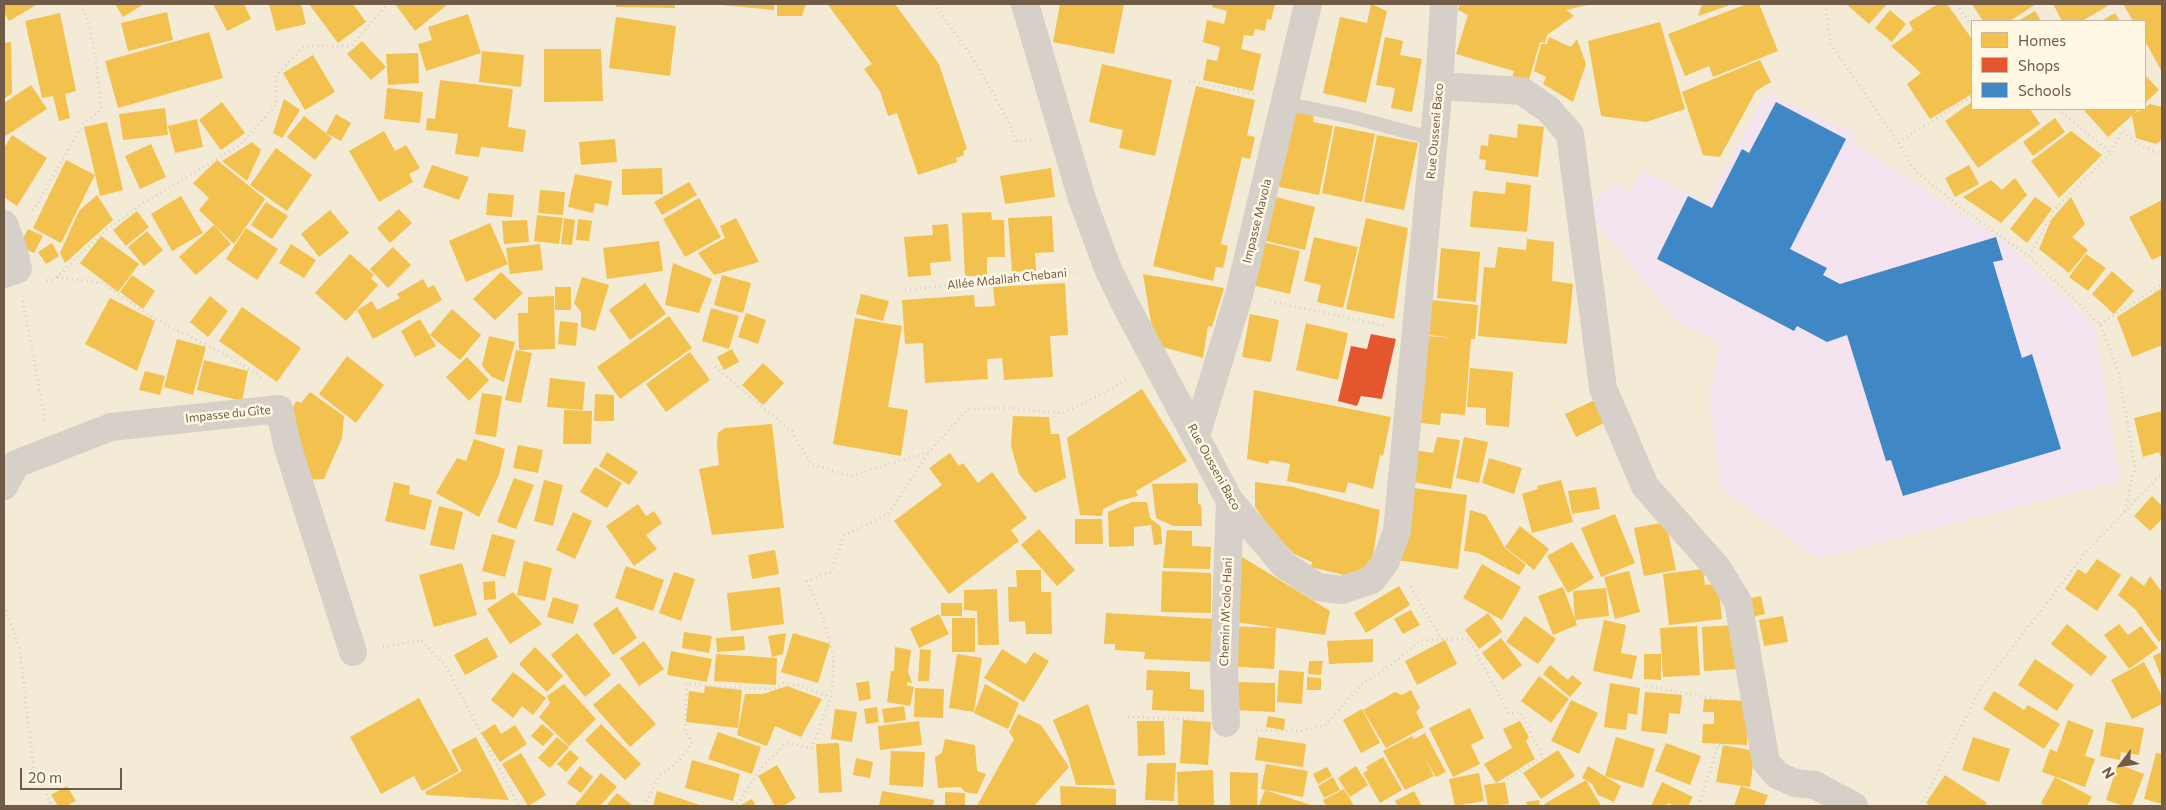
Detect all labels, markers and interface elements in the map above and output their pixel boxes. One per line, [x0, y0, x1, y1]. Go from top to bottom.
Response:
legend [1971, 20, 2146, 110]
text: Homes [2018, 31, 2066, 49]
text: Shops [2018, 56, 2060, 74]
text: Schools [2018, 81, 2071, 99]
street label: Rue Ousseni Baco [1424, 82, 1446, 180]
street label: Impasse Mavola [1240, 177, 1274, 265]
street label: Allée Mdallah Chebani [946, 266, 1068, 292]
street label: Impasse du Gîte [185, 402, 271, 426]
street label: Rue Ousseni Baco [1184, 421, 1244, 513]
street label: Chemin M'colo Hani [1217, 557, 1235, 667]
north arrow [2096, 740, 2146, 790]
scale bar [22, 758, 125, 790]
text: N [2098, 764, 2118, 782]
text: 20 m [28, 768, 62, 786]

